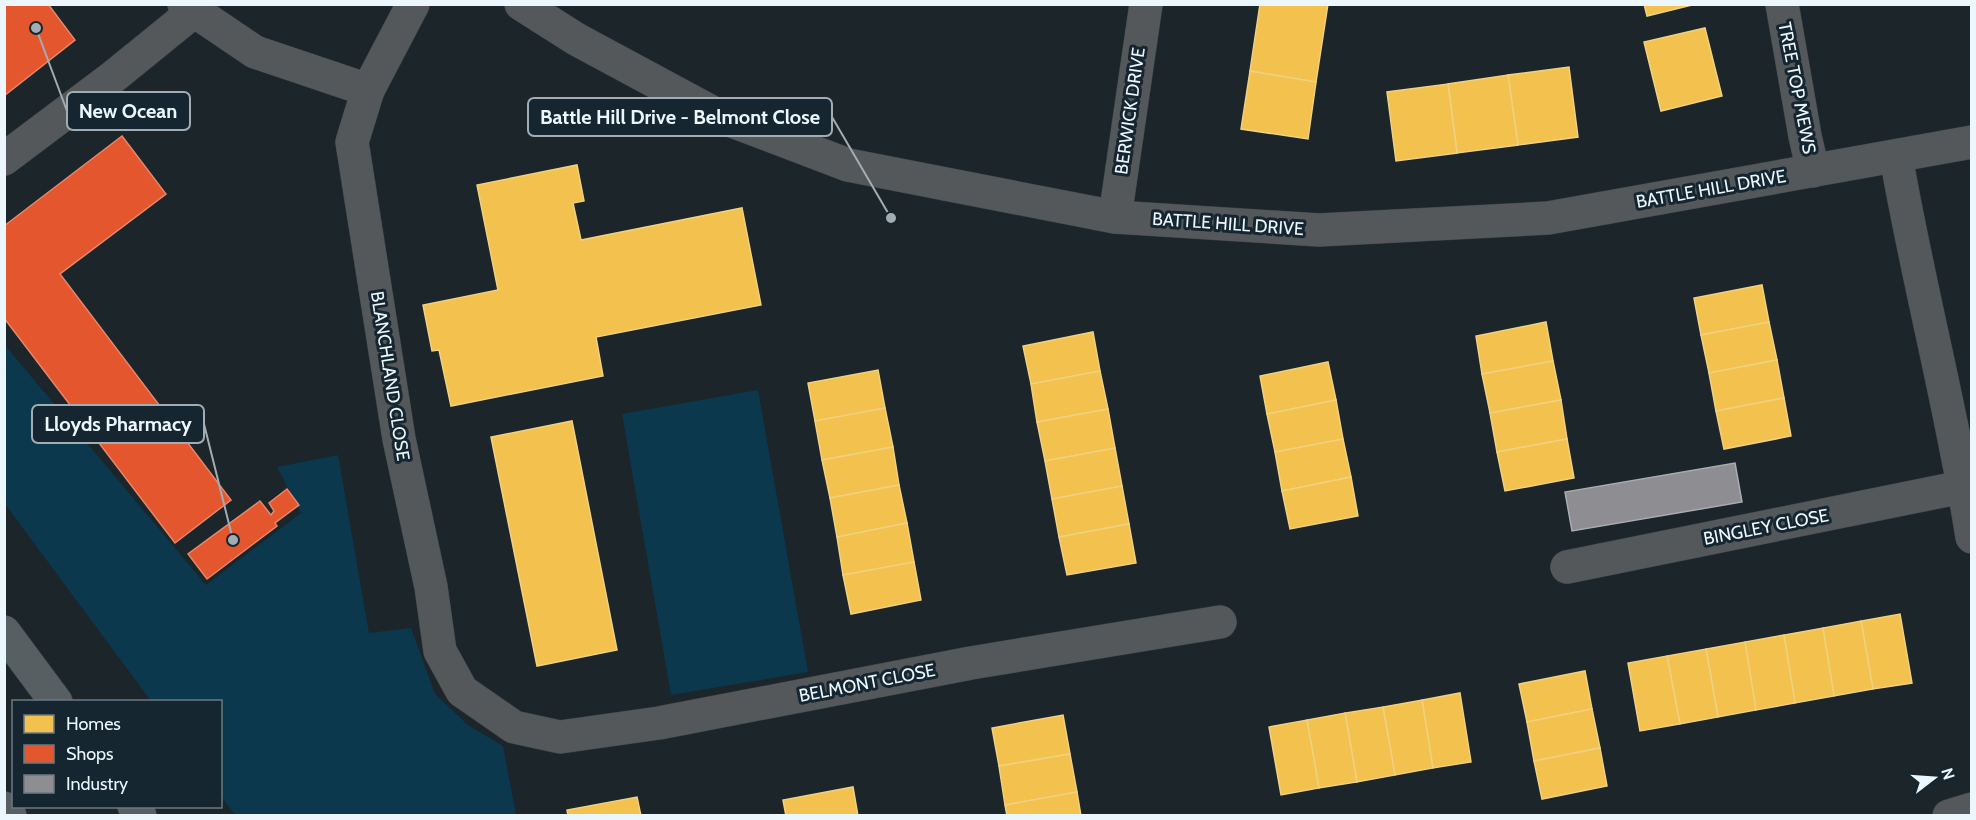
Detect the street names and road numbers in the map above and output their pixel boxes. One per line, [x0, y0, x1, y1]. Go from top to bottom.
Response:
street label: TREE TOP MEWS [1773, 20, 1821, 156]
street label: BERWICK DRIVE [1110, 46, 1150, 176]
street label: BATTLE HILL DRIVE [1634, 165, 1788, 213]
street label: BATTLE HILL DRIVE [1151, 208, 1305, 240]
street label: BLANCHLAND CLOSE [366, 290, 414, 462]
street label: BINGLEY CLOSE [1701, 504, 1831, 550]
street label: BELMONT CLOSE [797, 659, 937, 707]

